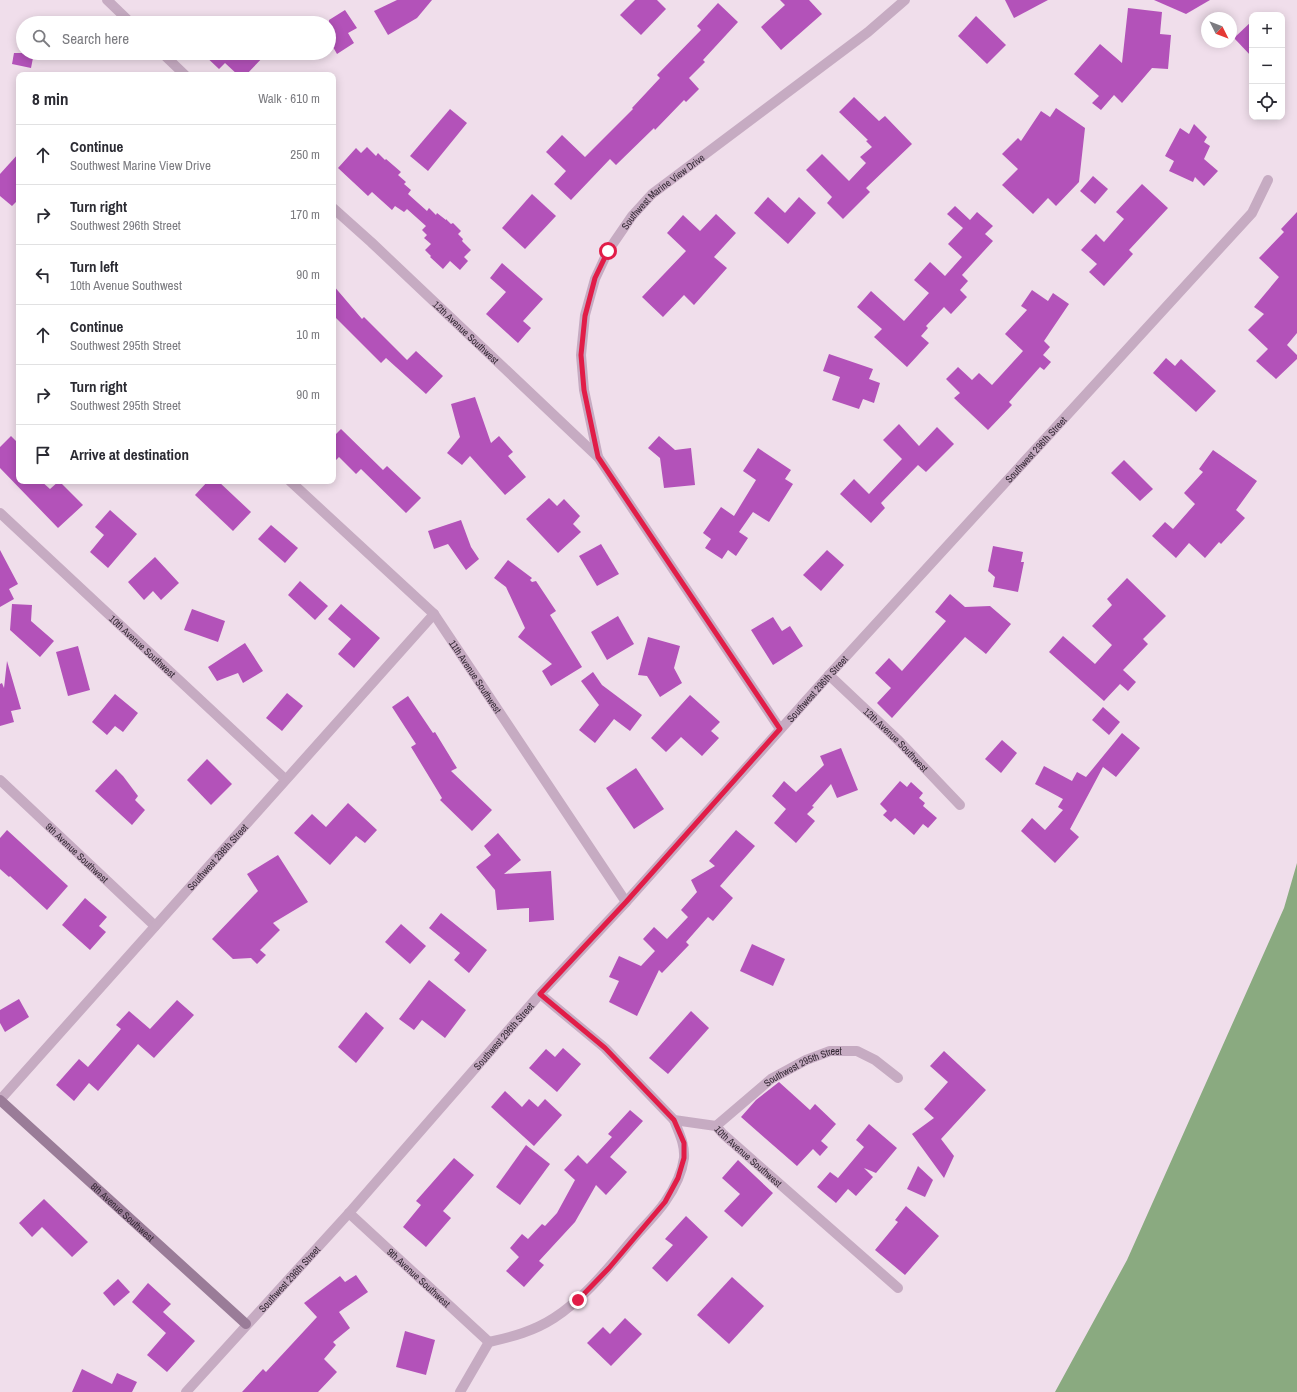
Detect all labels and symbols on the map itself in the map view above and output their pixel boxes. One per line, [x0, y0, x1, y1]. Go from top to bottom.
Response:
north arrow [1201, 12, 1237, 48]
street label: Southwest Marine View Drive [618, 150, 707, 232]
route start [599, 242, 617, 260]
street label: 12th Avenue Southwest [430, 298, 502, 367]
street label: Southwest 296th Street [1002, 413, 1070, 485]
street label: 10th Avenue Southwest [107, 612, 179, 681]
street label: 11th Avenue Southwest [446, 637, 505, 716]
street label: Southwest 296th Street [784, 652, 851, 725]
street label: 12th Avenue Southwest [861, 705, 932, 775]
street label: 9th Avenue Southwest [43, 820, 112, 886]
street label: Southwest 298th Street [184, 820, 251, 893]
street label: Southwest 296th Street [470, 999, 537, 1072]
street label: Southwest 295th Street [761, 1045, 843, 1089]
street label: 10th Avenue Southwest [712, 1123, 785, 1190]
street label: 8th Avenue Southwest [88, 1180, 158, 1245]
street label: Southwest 296th Street [255, 1242, 323, 1315]
street label: 9th Avenue Southwest [384, 1245, 454, 1310]
route end [569, 1291, 587, 1309]

